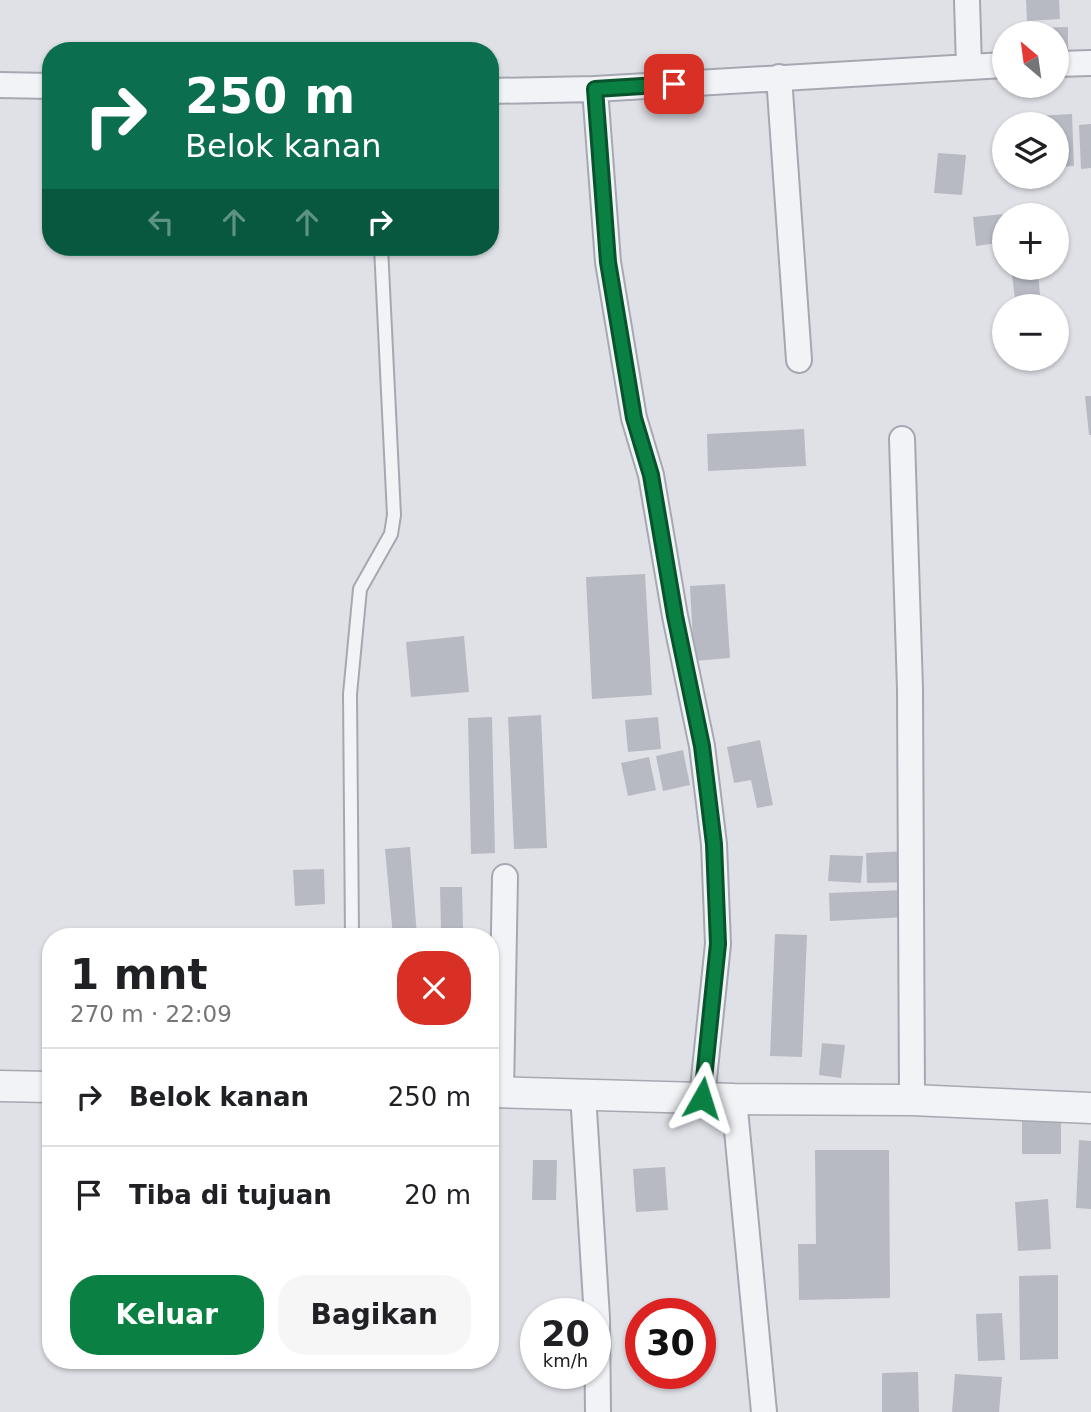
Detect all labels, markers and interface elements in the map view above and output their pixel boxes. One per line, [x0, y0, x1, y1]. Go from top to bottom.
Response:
north arrow [992, 21, 1069, 98]
map controls [992, 21, 1069, 371]
pin [644, 54, 704, 114]
icon: arrive [655, 65, 693, 103]
text: 250 m [185, 68, 355, 125]
icon: right [70, 70, 161, 161]
button: layers [992, 112, 1069, 189]
text: Belok kanan [185, 127, 382, 165]
icon: left [142, 203, 180, 241]
icon: ahead [215, 203, 253, 241]
icon: ahead [288, 203, 326, 241]
icon: right [361, 203, 399, 241]
button: + [992, 203, 1069, 280]
button: − [992, 294, 1069, 371]
text: 1 mnt [70, 950, 208, 999]
button: close [397, 951, 471, 1025]
text: 270 m · 22:09 [70, 1001, 232, 1027]
position arrow [665, 1061, 739, 1135]
icon: right [70, 1078, 108, 1116]
text: Belok kanan [129, 1082, 309, 1112]
text: 250 m [388, 1082, 471, 1112]
icon: arrive [70, 1176, 108, 1214]
text: Tiba di tujuan [129, 1180, 332, 1210]
text: 20 m [404, 1180, 471, 1210]
button: Keluar [70, 1275, 264, 1355]
button: Bagikan [278, 1275, 471, 1355]
speed limit sign: 30 [625, 1298, 716, 1389]
text: 20 [541, 1314, 590, 1354]
text: km/h [543, 1350, 588, 1371]

